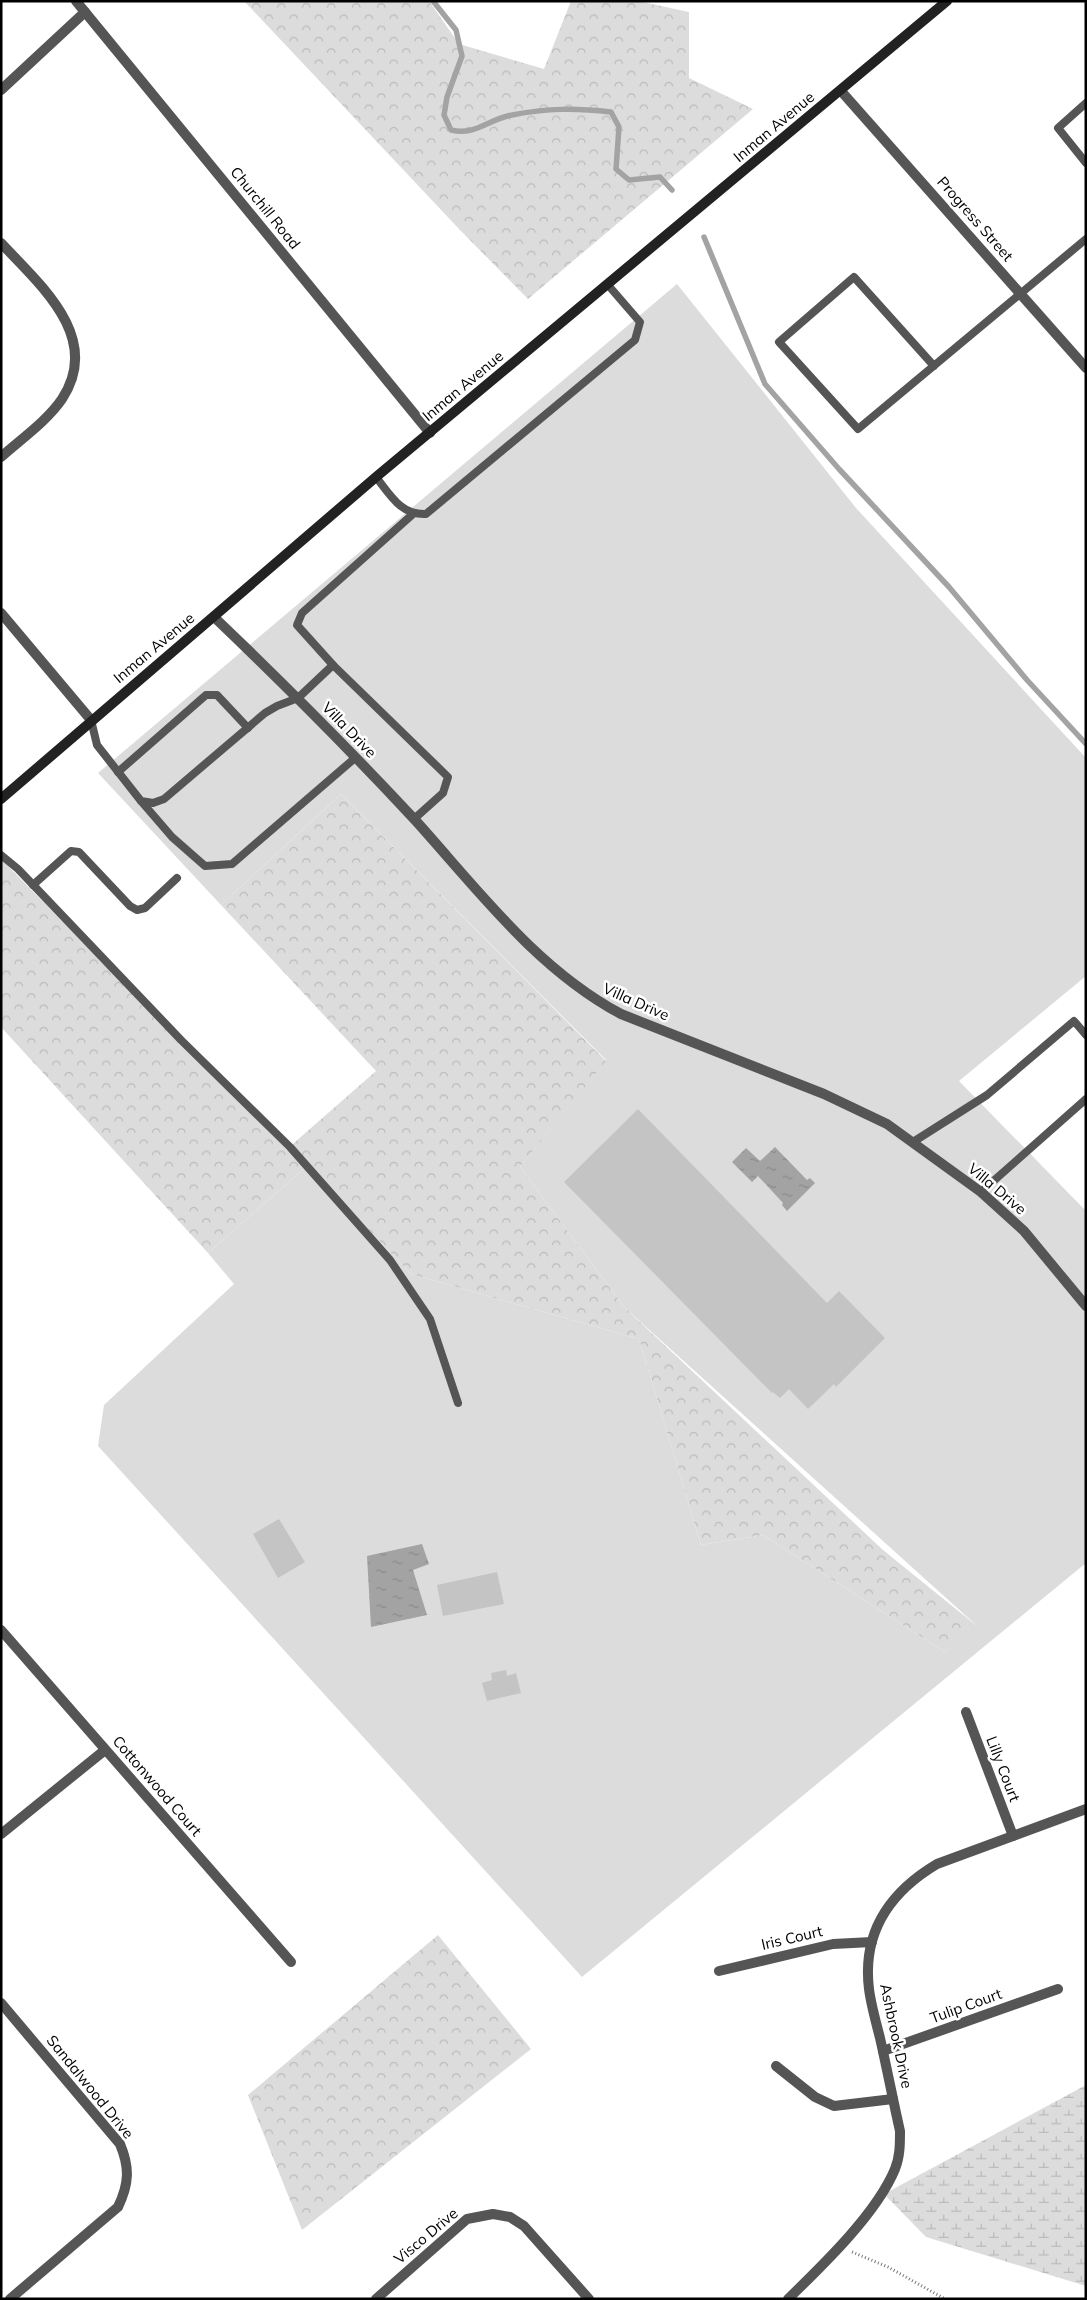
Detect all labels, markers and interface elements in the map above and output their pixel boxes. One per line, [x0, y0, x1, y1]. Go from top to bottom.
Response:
street label: Inman Avenue [729, 87, 818, 166]
street label: Churchill Road [226, 163, 304, 253]
street label: Progress Street [933, 172, 1017, 265]
street label: Inman Avenue [418, 346, 507, 425]
street label: Inman Avenue [109, 608, 198, 687]
street label: Villa Drive [318, 698, 381, 762]
street label: Villa Drive [600, 979, 672, 1025]
street label: Villa Drive [964, 1159, 1030, 1219]
street label: Cottonwood Court [109, 1732, 206, 1840]
street label: Lilly Court [982, 1733, 1025, 1804]
street label: Iris Court [759, 1921, 824, 1954]
street label: Ashbrook Drive [876, 1982, 917, 2090]
street label: Tulip Court [927, 1984, 1004, 2027]
street label: Sandalwood Drive [43, 2031, 138, 2142]
street label: Visco Drive [390, 2203, 461, 2268]

